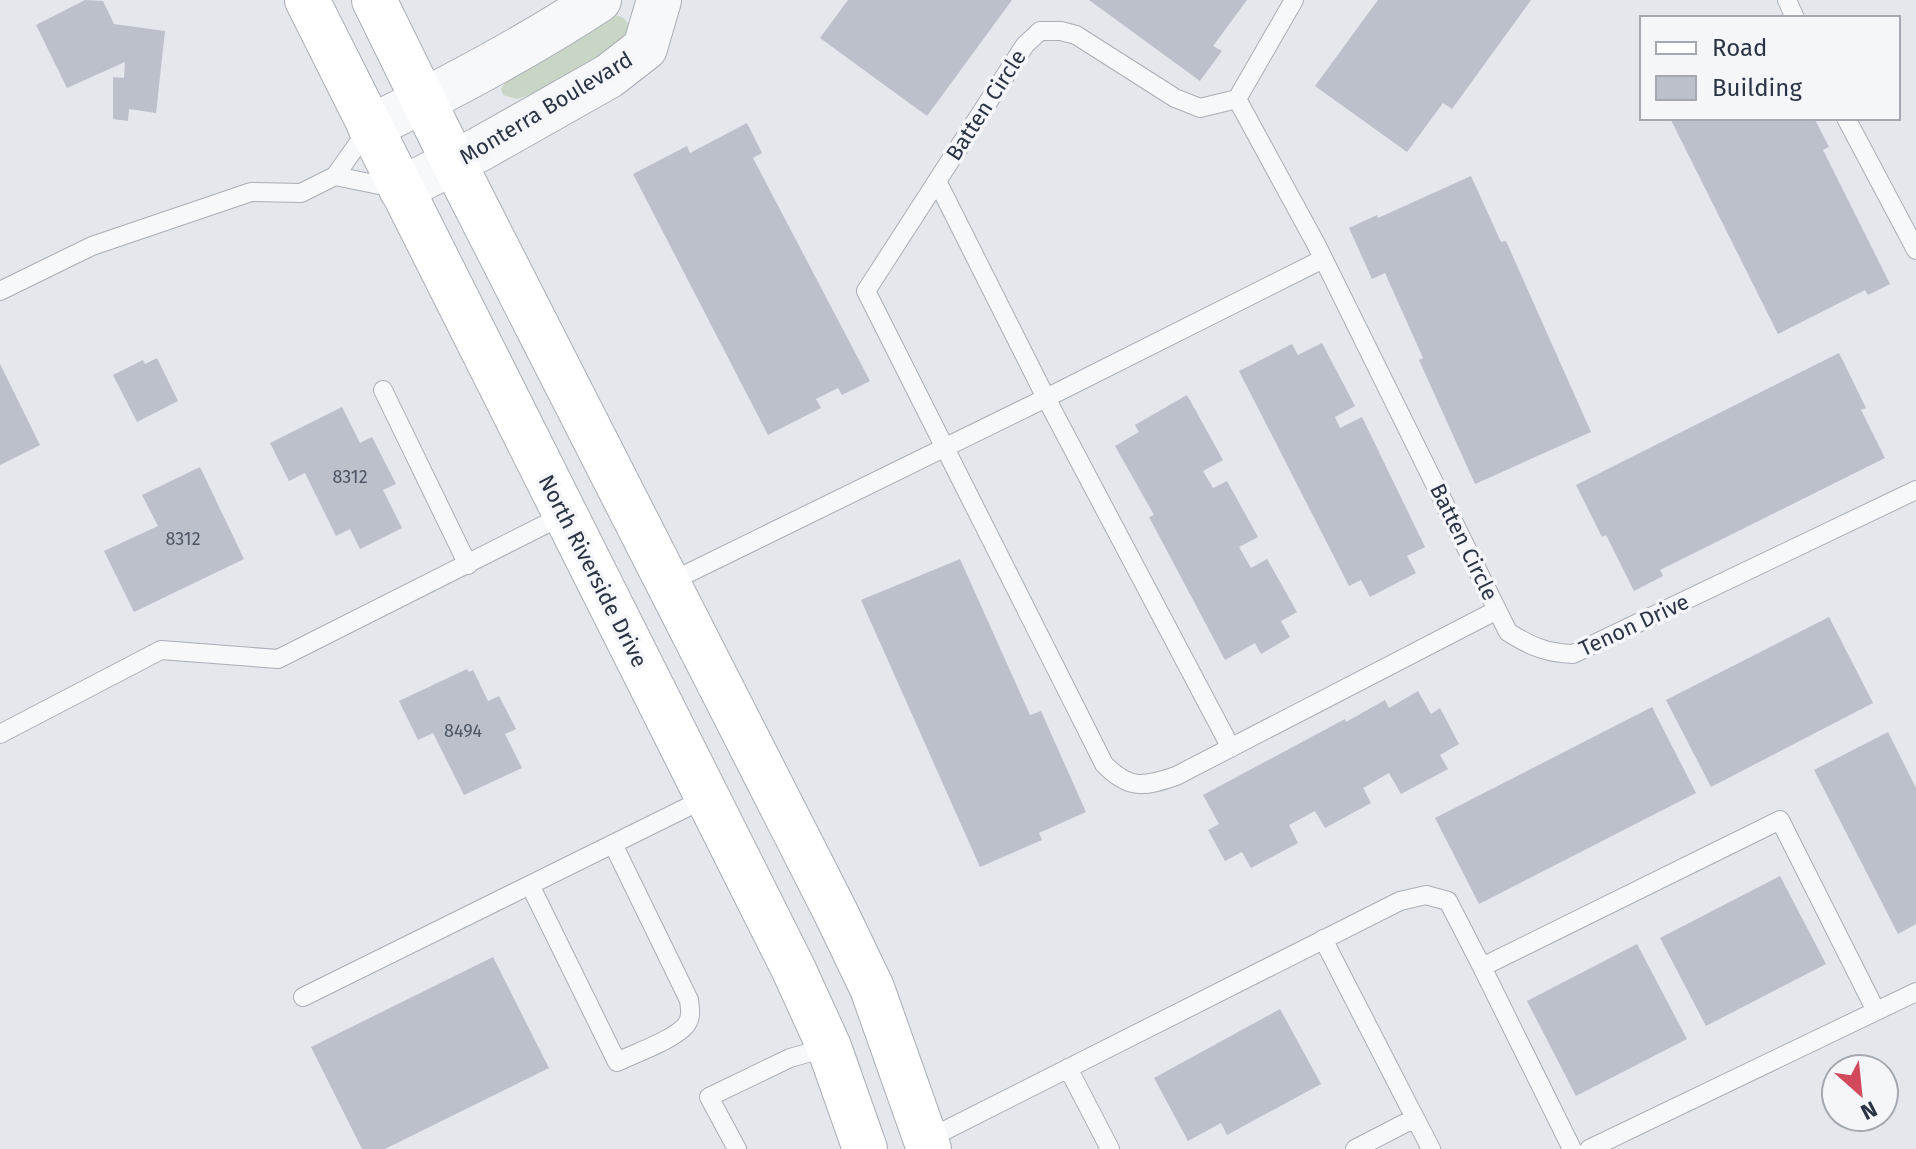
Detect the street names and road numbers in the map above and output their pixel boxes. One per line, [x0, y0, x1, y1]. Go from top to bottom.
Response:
street label: Batten Circle [940, 44, 1032, 166]
street label: Monterra Boulevard [455, 46, 637, 170]
street label: North Riverside Drive [533, 470, 653, 672]
street label: Batten Circle [1424, 479, 1504, 605]
street label: Tenon Drive [1575, 588, 1693, 662]

